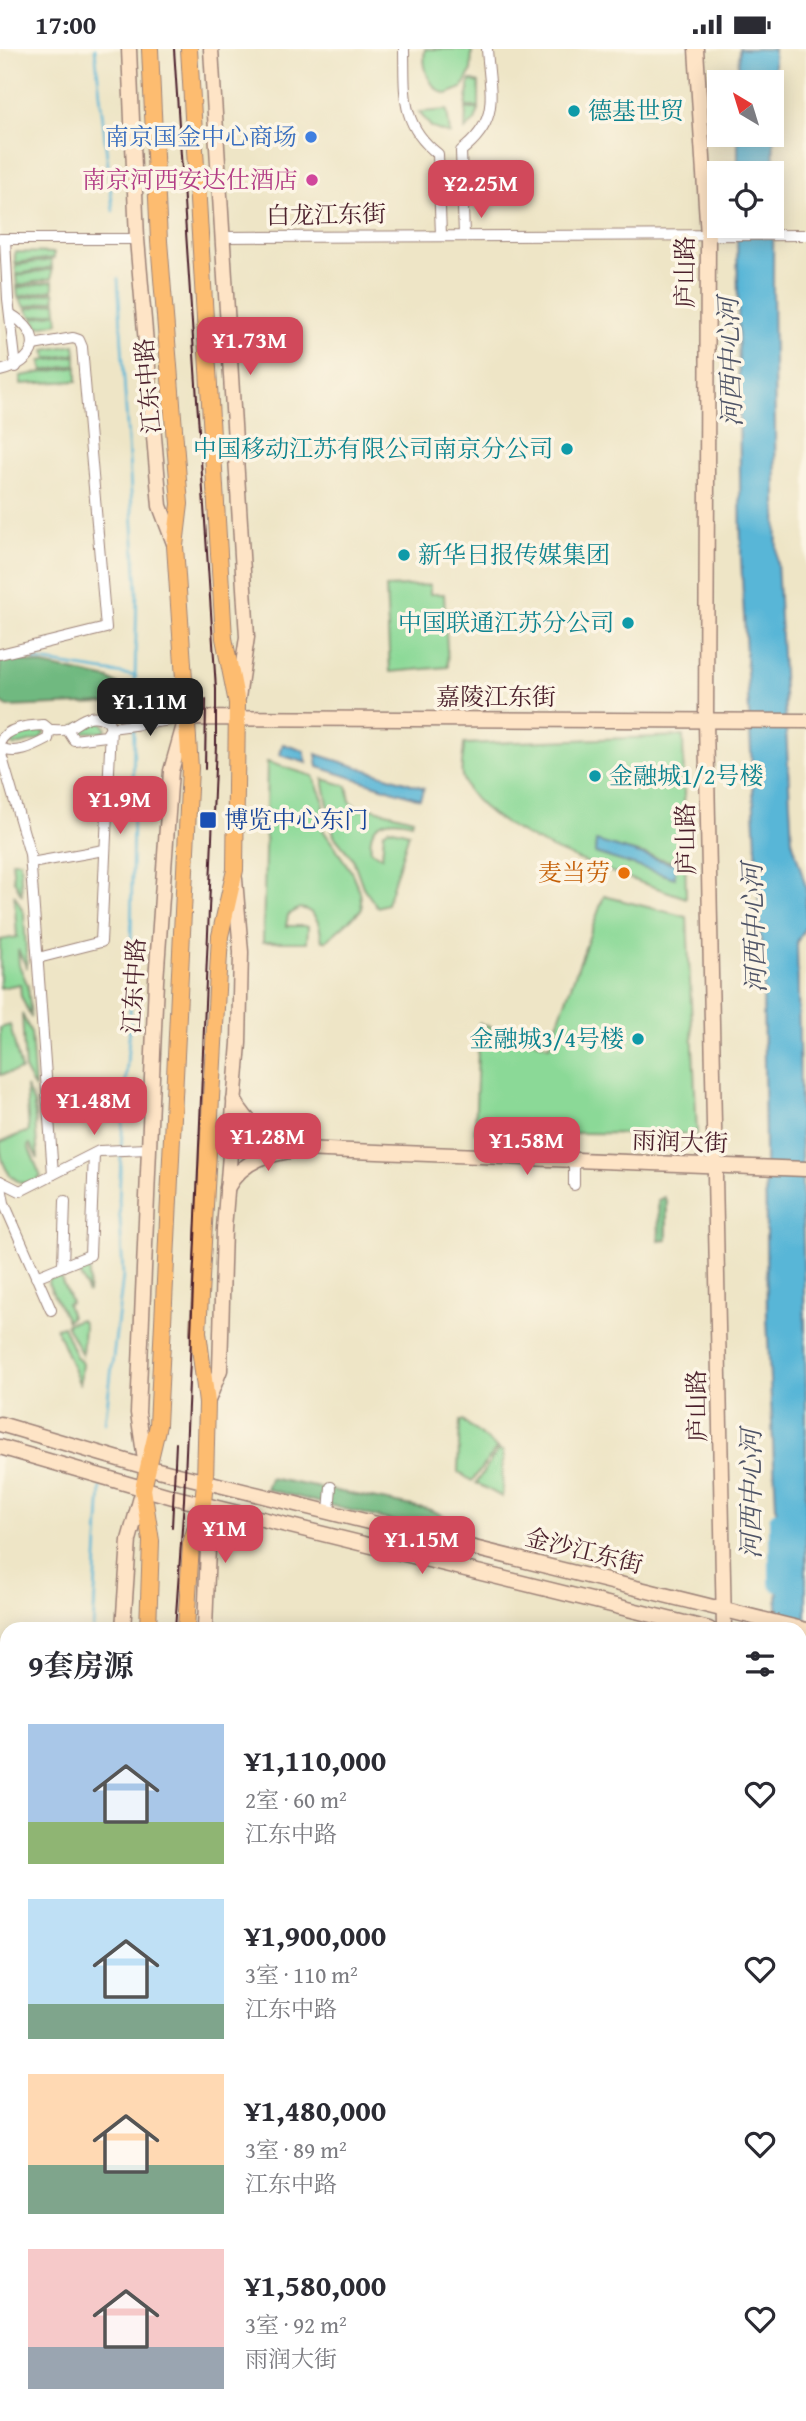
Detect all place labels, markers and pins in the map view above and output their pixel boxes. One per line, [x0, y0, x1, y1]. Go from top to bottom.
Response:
place label: 德基世贸 [588, 93, 684, 128]
marker: 德基世贸 [566, 103, 582, 119]
place label: 南京国金中心商场 [105, 119, 297, 154]
marker: 南京国金中心商场 [303, 129, 319, 145]
pin: ¥2.25M [424, 160, 538, 220]
place label: 南京河西安达仕酒店 [82, 162, 298, 197]
marker: 南京河西安达仕酒店 [304, 172, 320, 188]
pin: ¥1.73M [193, 317, 307, 377]
place label: 中国移动江苏有限公司南京分公司 [193, 431, 553, 466]
marker: 中国移动江苏有限公司南京分公司 [559, 441, 575, 457]
place label: 新华日报传媒集团 [418, 537, 610, 572]
marker: 新华日报传媒集团 [396, 547, 412, 563]
place label: 中国联通江苏分公司 [398, 605, 614, 640]
marker: 中国联通江苏分公司 [620, 615, 636, 631]
pin: ¥1.11M [93, 679, 207, 738]
place label: 金融城1/2号楼 [609, 758, 763, 793]
marker: 金融城1/2号楼 [587, 768, 603, 784]
pin: ¥1.9M [71, 777, 169, 836]
place label: 博览中心东门 [224, 802, 368, 837]
marker: 博览中心东门 [198, 810, 218, 830]
place label: 麦当劳 [538, 855, 610, 890]
marker: 麦当劳 [616, 865, 632, 881]
place label: 金融城3/4号楼 [470, 1021, 624, 1056]
marker: 金融城3/4号楼 [630, 1031, 646, 1047]
pin: ¥1.48M [37, 1077, 151, 1137]
pin: ¥1.28M [211, 1113, 325, 1173]
pin: ¥1.58M [470, 1117, 584, 1177]
pin: ¥1M [191, 1505, 259, 1565]
pin: ¥1.15M [365, 1517, 479, 1576]

